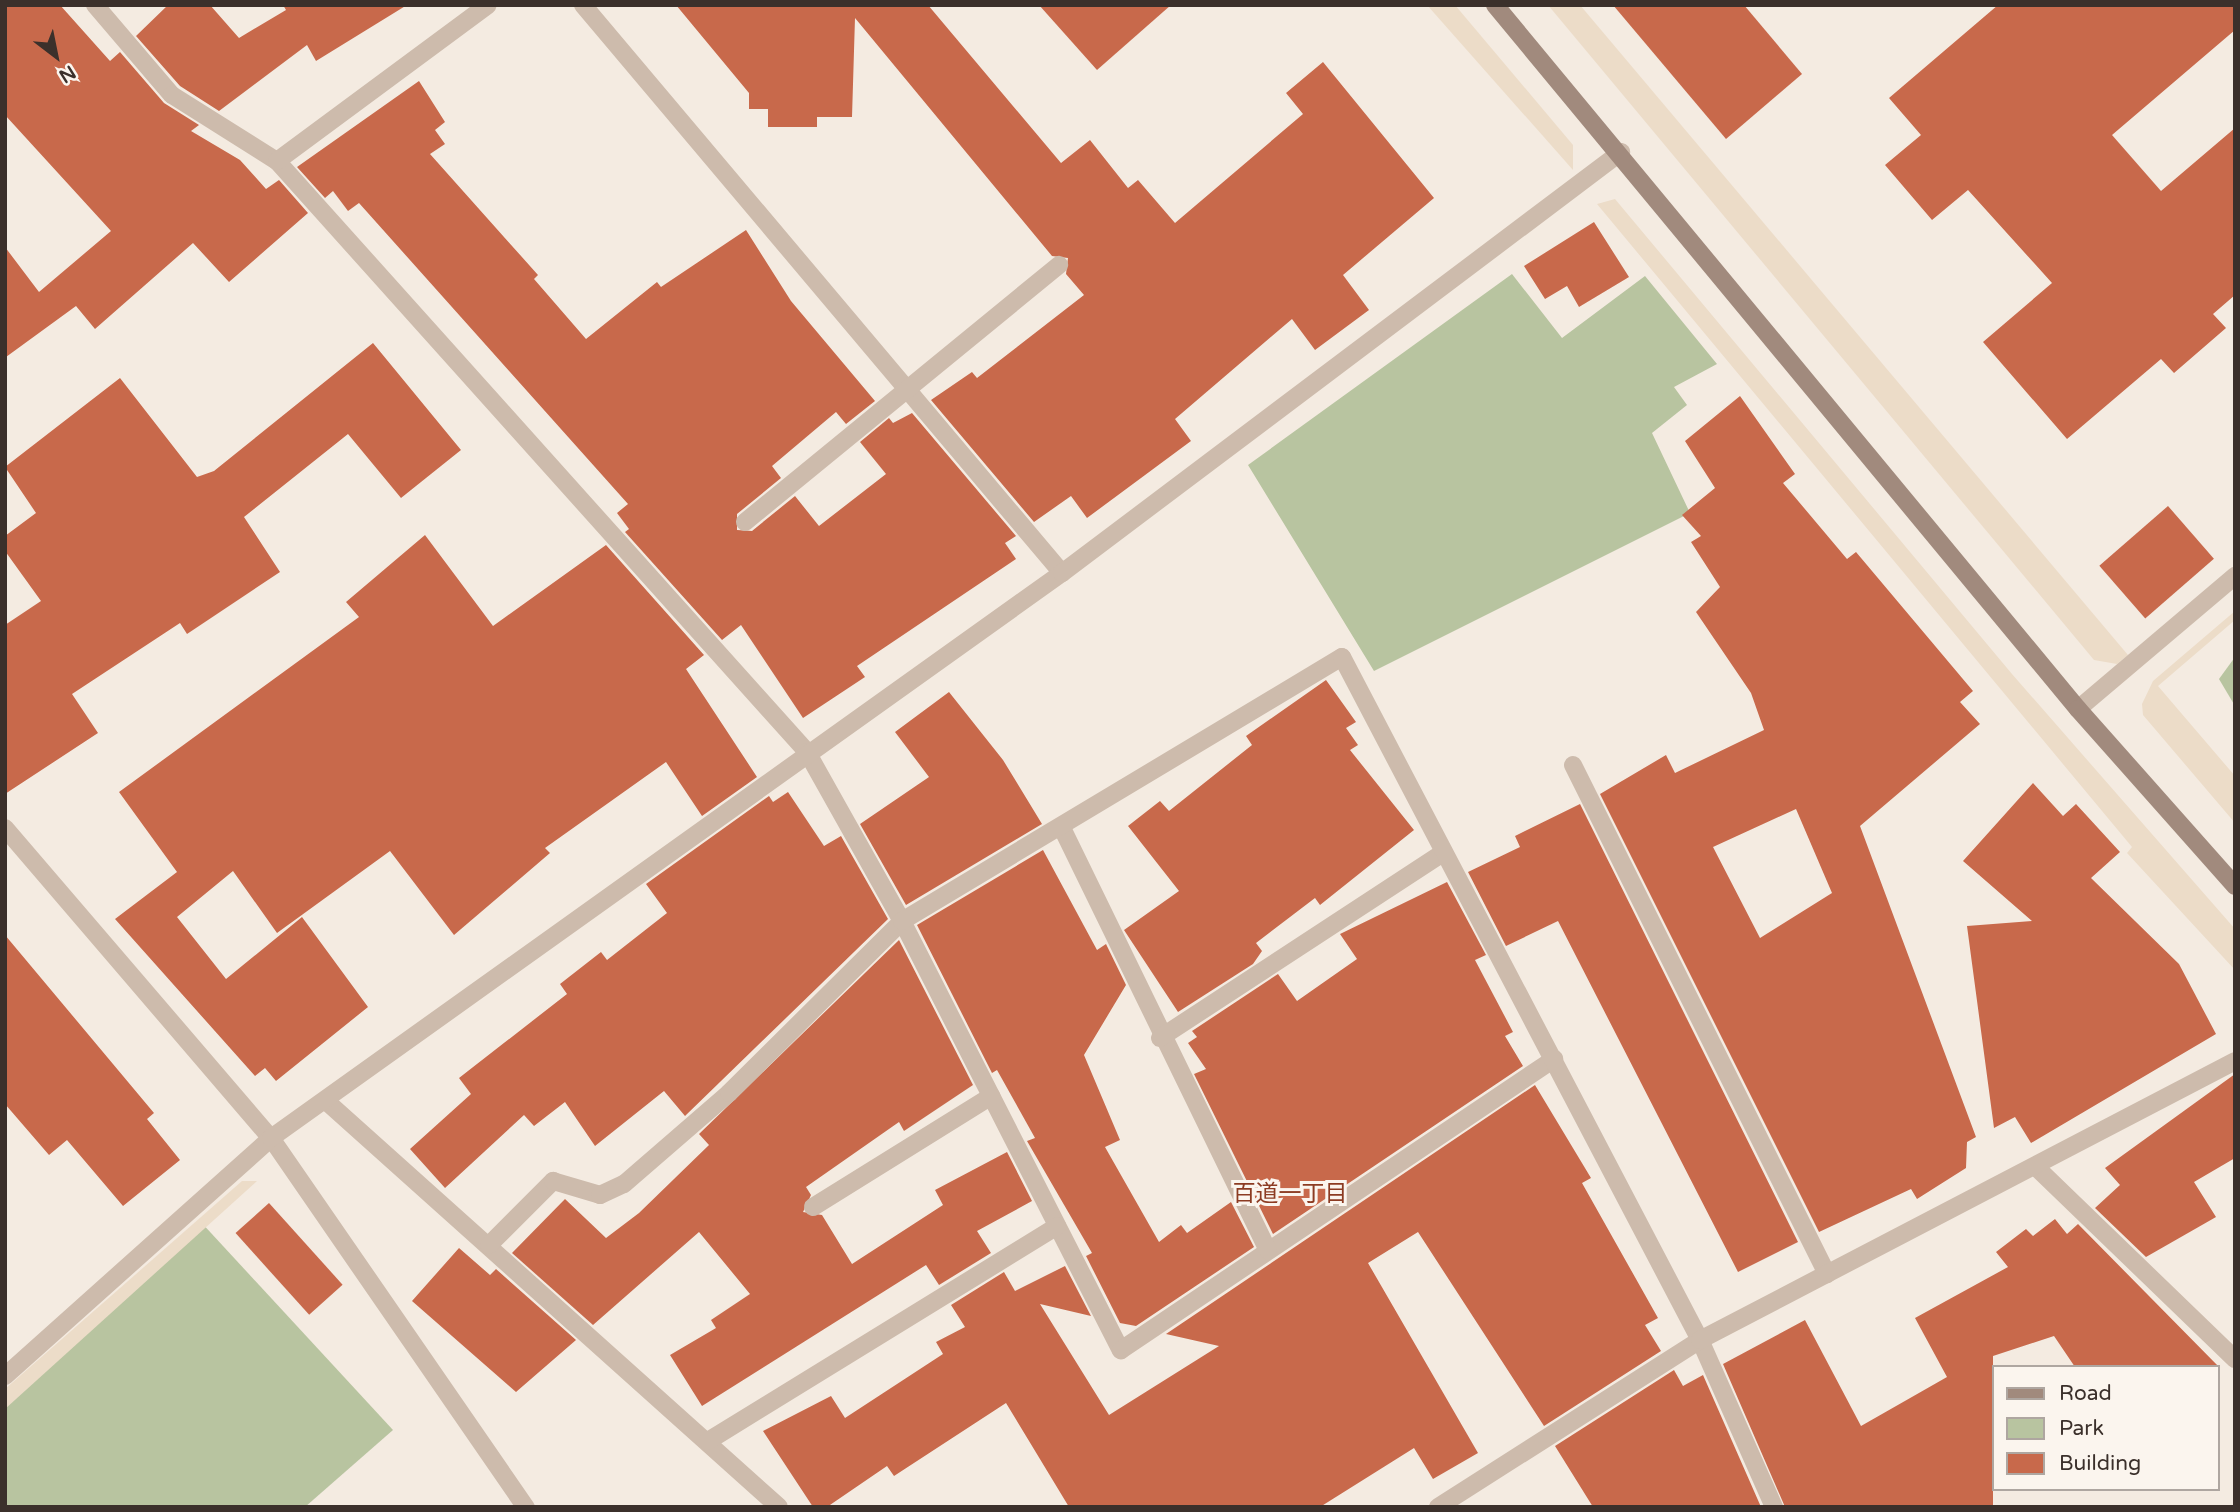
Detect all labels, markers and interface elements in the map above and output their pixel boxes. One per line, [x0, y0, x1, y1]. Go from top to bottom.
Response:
north arrow [21, 21, 91, 91]
text: N [55, 60, 79, 87]
district label: 百道一丁目 [1233, 1180, 1347, 1208]
legend [1992, 1365, 2219, 1491]
text: Road [2059, 1381, 2112, 1406]
text: Park [2059, 1416, 2104, 1441]
text: Building [2059, 1451, 2141, 1476]

